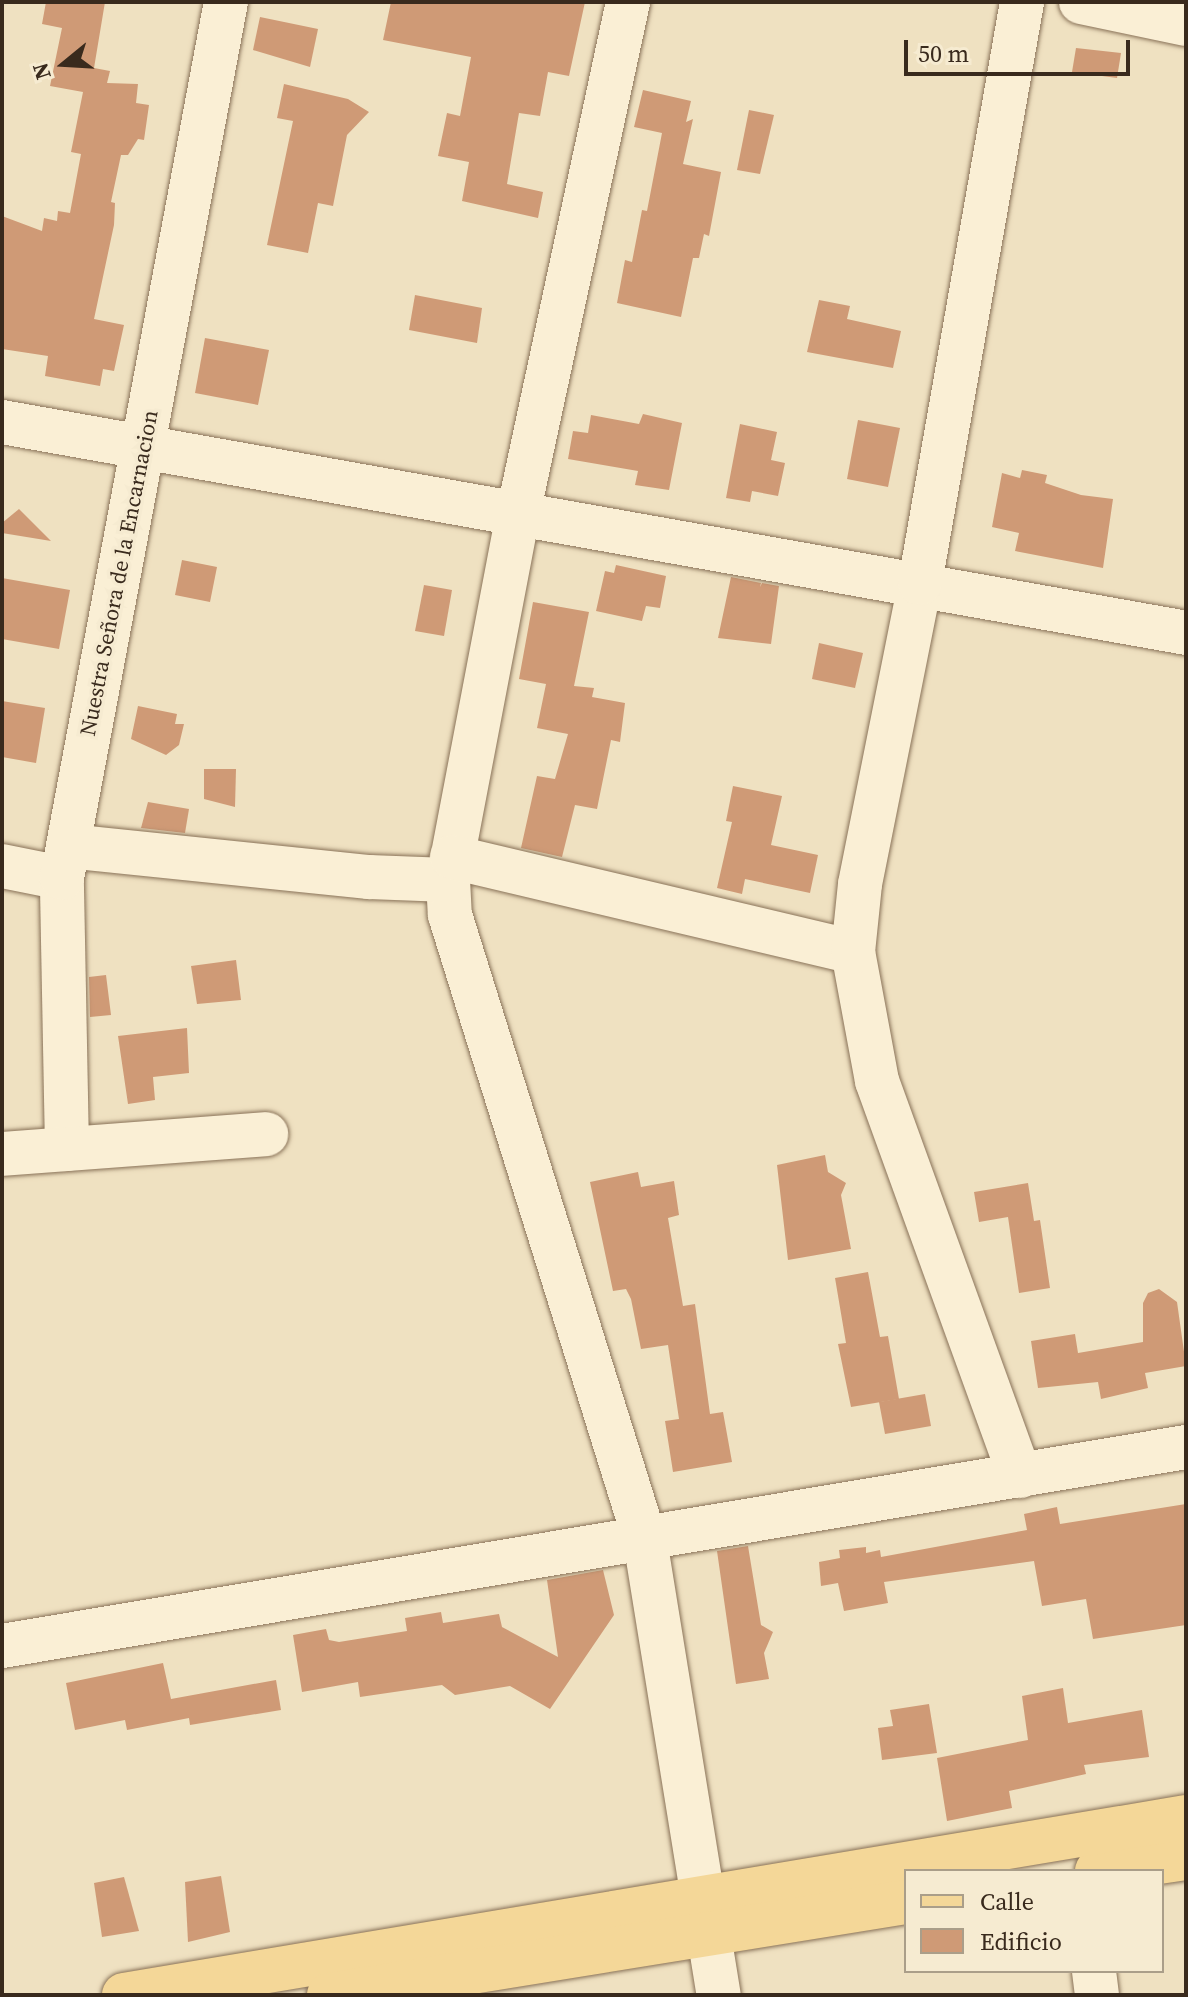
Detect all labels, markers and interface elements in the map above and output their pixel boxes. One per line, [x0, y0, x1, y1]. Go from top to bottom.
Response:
north arrow [24, 24, 104, 104]
scale bar [908, 24, 1134, 74]
text: 50 m [918, 37, 969, 70]
text: N [24, 59, 58, 84]
street label: Nuestra Señora de la Encarnacion [74, 408, 164, 738]
legend [904, 1869, 1164, 1973]
text: Calle [980, 1885, 1034, 1918]
text: Edificio [980, 1925, 1062, 1958]

